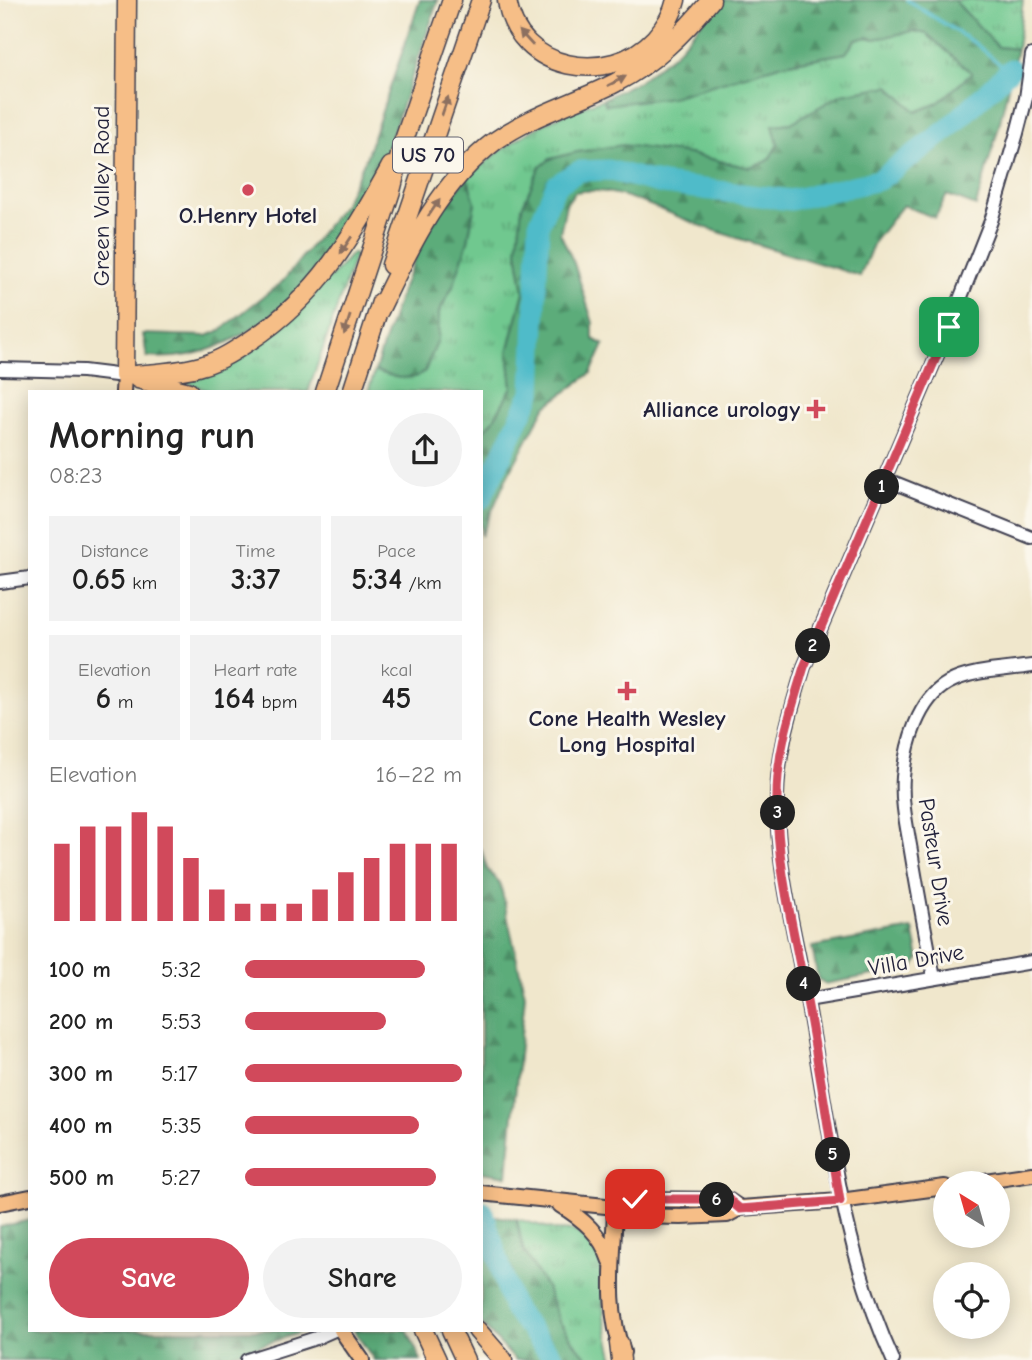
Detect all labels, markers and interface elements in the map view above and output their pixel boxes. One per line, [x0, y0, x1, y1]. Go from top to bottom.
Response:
one-way arrow [518, 29, 534, 47]
one-way arrow [608, 75, 628, 87]
one-way arrow [440, 96, 451, 117]
street label: Green Valley Road [88, 106, 115, 286]
road number: US 70 [393, 138, 463, 172]
marker: O.Henry Hotel [240, 182, 256, 198]
one-way arrow [427, 199, 441, 217]
place label: O.Henry Hotel [179, 202, 317, 229]
one-way arrow [339, 236, 353, 254]
pin [919, 297, 979, 357]
icon: arrive [930, 308, 968, 346]
one-way arrow [341, 314, 351, 335]
place label: Alliance urology [643, 396, 800, 423]
marker: Alliance urology [806, 399, 826, 419]
button: share [388, 413, 462, 487]
text: Morning run [49, 414, 255, 458]
text: 08:23 [49, 462, 103, 489]
pin: 1 [864, 470, 900, 504]
text: 1 [878, 475, 885, 497]
text: Distance [80, 540, 149, 562]
text: Time [236, 540, 275, 562]
text: Pace [377, 540, 416, 562]
text: 0.65 [72, 562, 126, 597]
text: 3:37 [231, 562, 280, 597]
text: 5:34 [351, 562, 402, 597]
text: km [126, 572, 157, 594]
text: /km [402, 572, 442, 594]
pin: 2 [796, 628, 830, 664]
text: 2 [808, 634, 817, 656]
text: Elevation [78, 659, 151, 681]
text: Heart rate [214, 659, 297, 681]
text: kcal [381, 659, 412, 681]
text: 6 [96, 681, 111, 716]
text: 164 [214, 681, 255, 716]
text: 45 [382, 681, 412, 716]
marker: Cone Health Wesley Long Hospital [617, 681, 637, 701]
text: m [111, 691, 133, 713]
text: bpm [255, 691, 297, 713]
place label: Cone Health Wesley Long Hospital [528, 705, 726, 758]
text: Elevation [49, 761, 137, 788]
text: 16–22 m [376, 761, 462, 788]
pin: 3 [760, 796, 796, 830]
street label: Pasteur Drive [913, 796, 959, 928]
text: 3 [773, 801, 782, 823]
street label: Villa Drive [866, 938, 966, 982]
text: 100 m [49, 956, 111, 983]
text: 5:32 [161, 956, 201, 983]
pin: 4 [786, 967, 822, 1002]
text: 4 [799, 972, 808, 994]
text: 200 m [49, 1008, 113, 1035]
text: 5:53 [161, 1008, 202, 1035]
text: 300 m [49, 1060, 113, 1087]
text: 5:17 [161, 1060, 198, 1087]
text: 400 m [49, 1112, 113, 1139]
text: 5:35 [161, 1112, 202, 1139]
pin: 5 [816, 1138, 850, 1172]
text: 5 [827, 1143, 838, 1165]
text: 500 m [49, 1164, 114, 1191]
text: 5:27 [161, 1164, 201, 1191]
pin [605, 1169, 665, 1229]
north arrow [933, 1171, 1010, 1248]
map controls [933, 1171, 1010, 1339]
icon: check [616, 1180, 654, 1218]
pin: 6 [700, 1182, 734, 1218]
text: 6 [712, 1188, 721, 1210]
button: Save [49, 1238, 249, 1318]
button: Share [263, 1238, 462, 1318]
button: locate [933, 1262, 1010, 1339]

